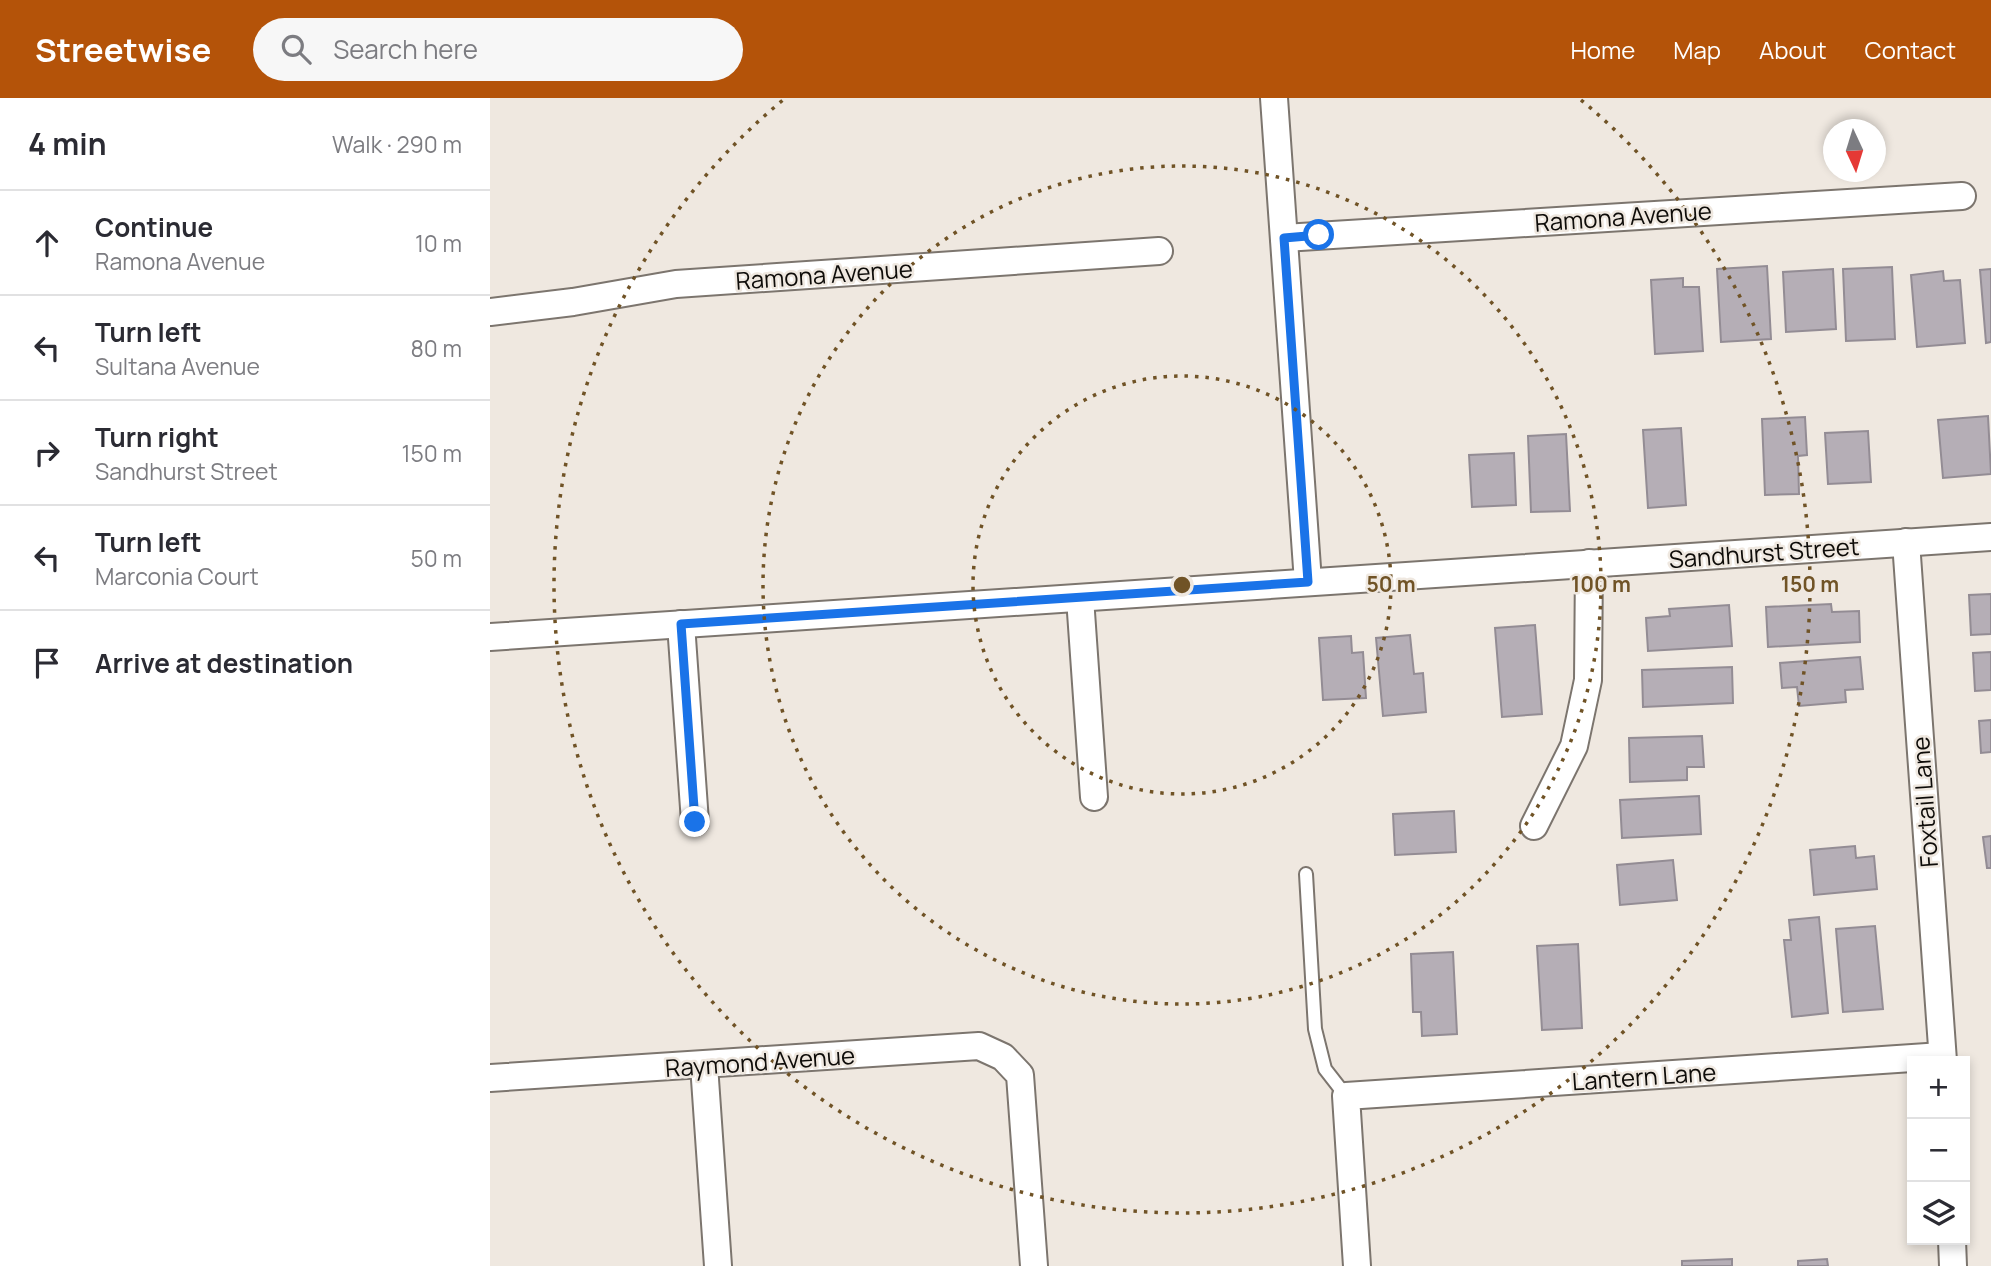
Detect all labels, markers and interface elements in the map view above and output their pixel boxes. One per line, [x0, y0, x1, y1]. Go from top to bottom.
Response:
search box [253, 18, 743, 81]
text: Streetwise [35, 27, 211, 72]
icon: search [277, 30, 315, 68]
text: Search here [333, 31, 478, 67]
text: Home [1570, 33, 1635, 66]
text: Map [1673, 33, 1721, 66]
text: About [1759, 33, 1827, 66]
text: Contact [1865, 33, 1956, 66]
north arrow [1823, 119, 1886, 182]
text: 4 min [28, 123, 106, 164]
text: Walk · 290 m [332, 128, 462, 160]
street label: Ramona Avenue [1533, 193, 1713, 239]
text: Continue [95, 209, 213, 245]
route start [1303, 219, 1334, 250]
icon: ahead [28, 224, 66, 262]
text: 10 m [415, 227, 462, 259]
text: Ramona Avenue [95, 245, 265, 277]
street label: Ramona Avenue [734, 251, 914, 297]
text: Turn left [95, 314, 202, 350]
icon: left [28, 329, 66, 367]
text: 80 m [411, 332, 462, 364]
text: Sultana Avenue [95, 350, 260, 382]
text: Turn right [95, 419, 219, 455]
icon: right [28, 434, 66, 472]
text: 150 m [402, 437, 462, 469]
text: Sandhurst Street [95, 455, 278, 487]
text: Turn left [95, 524, 202, 560]
street label: Sandhurst Street [1668, 529, 1860, 575]
icon: left [28, 539, 66, 577]
text: 50 m [411, 542, 462, 574]
text: Marconia Court [95, 560, 259, 592]
text: 50 m [1366, 570, 1416, 598]
text: 100 m [1571, 570, 1631, 598]
text: 150 m [1781, 570, 1839, 598]
centre of rings [1170, 573, 1194, 597]
icon: arrive [28, 644, 66, 682]
text: Arrive at destination [95, 645, 353, 681]
street label: Foxtail Lane [1903, 735, 1945, 869]
route end [679, 806, 710, 837]
street label: Raymond Avenue [664, 1038, 856, 1084]
street label: Lantern Lane [1571, 1055, 1717, 1097]
map controls [1907, 1056, 1970, 1245]
button: + [1907, 1056, 1970, 1119]
button: − [1907, 1119, 1970, 1182]
button: layers [1907, 1182, 1970, 1245]

